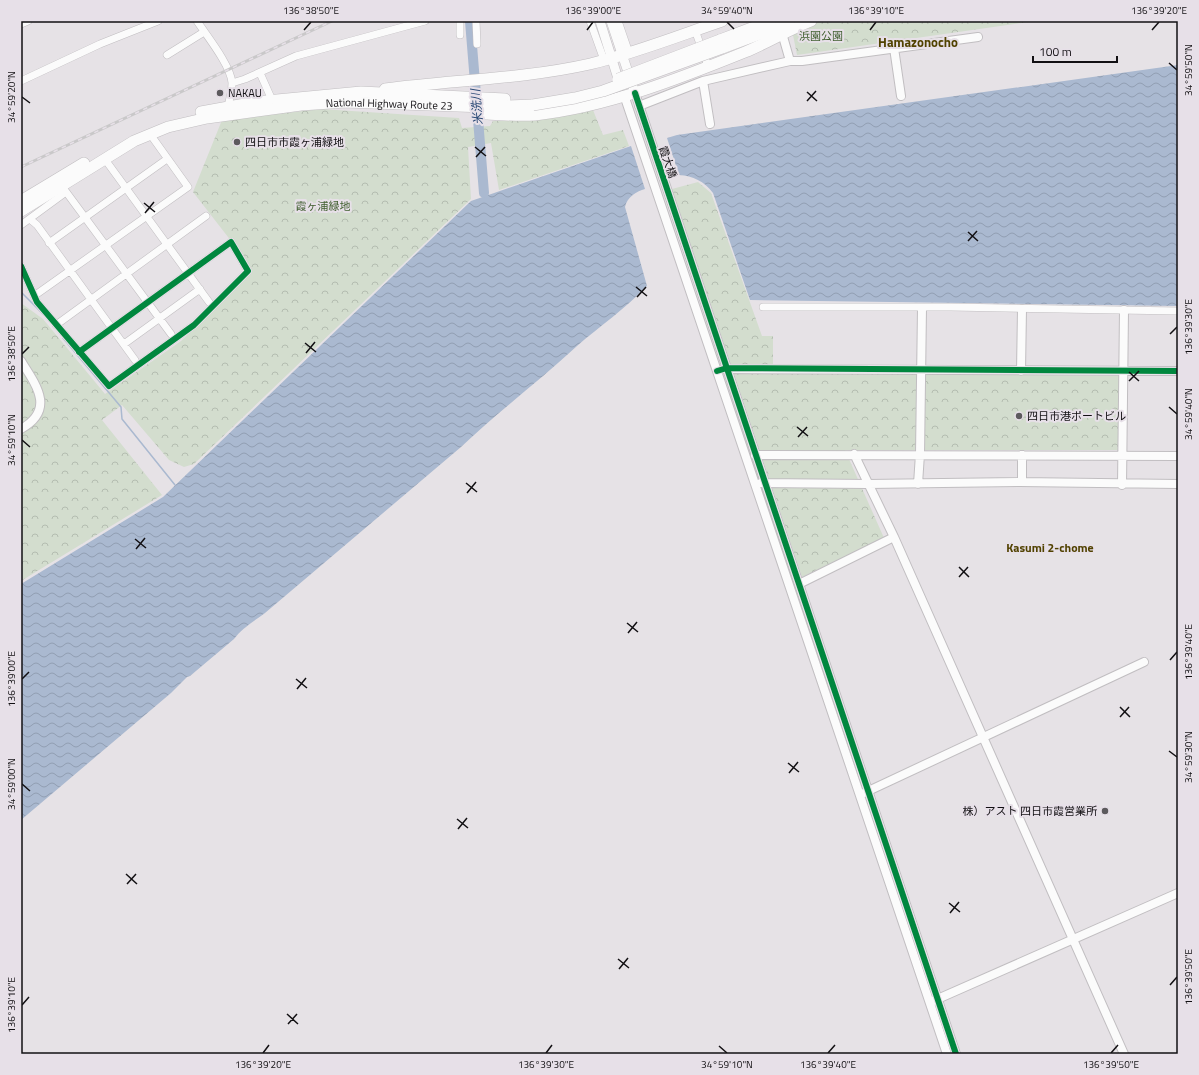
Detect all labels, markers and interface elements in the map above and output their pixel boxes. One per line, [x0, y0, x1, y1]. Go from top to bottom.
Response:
text: 136°38'50"E [283, 3, 340, 18]
text: 136°39'00"E [565, 3, 622, 18]
text: 34°59'40"N [701, 3, 753, 18]
text: 136°39'10"E [848, 3, 905, 18]
text: 136°39'20"E [1131, 3, 1188, 18]
park label: 浜園公園 [799, 28, 843, 44]
district label: Hamazonocho [878, 32, 958, 52]
scale bar [1033, 38, 1117, 64]
text: 100 m [1039, 42, 1072, 61]
text: 34°59'50"N [1181, 44, 1196, 96]
text: 34°59'20"N [4, 71, 19, 123]
place label: NAKAU [228, 85, 262, 101]
water label: 米洗川 [465, 86, 488, 126]
marker: NAKAU [215, 88, 225, 98]
street label: National Highway Route 23 [325, 94, 453, 114]
place label: 四日市市霞ヶ浦緑地 [245, 134, 344, 150]
marker: 四日市市霞ヶ浦緑地 [232, 137, 242, 147]
street label: 霞大橋 [655, 144, 681, 180]
park label: 霞ヶ浦緑地 [296, 198, 351, 214]
text: 136°39'30"E [1181, 298, 1196, 355]
text: 136°38'50"E [4, 325, 19, 382]
text: 34°59'40"N [1181, 388, 1196, 440]
place label: 四日市港ポートビル [1027, 408, 1126, 424]
marker: 四日市港ポートビル [1014, 411, 1024, 421]
text: 34°59'10"N [4, 414, 19, 466]
district label: Kasumi 2-chome [1006, 538, 1094, 557]
text: 136°39'40"E [1181, 623, 1196, 680]
text: 136°39'00"E [4, 650, 19, 707]
text: 34°59'30"N [1181, 731, 1196, 783]
text: 34°59'00"N [4, 758, 19, 810]
place label: 株）アスト 四日市霞営業所 [963, 803, 1098, 819]
marker: 株）アスト 四日市霞営業所 [1100, 806, 1110, 816]
text: 136°39'50"E [1181, 948, 1196, 1005]
text: 136°39'10"E [4, 976, 19, 1033]
text: 136°39'20"E [235, 1057, 292, 1072]
text: 136°39'30"E [518, 1057, 575, 1072]
text: 34°59'10"N [701, 1057, 753, 1072]
text: 136°39'40"E [800, 1057, 857, 1072]
text: 136°39'50"E [1083, 1057, 1140, 1072]

